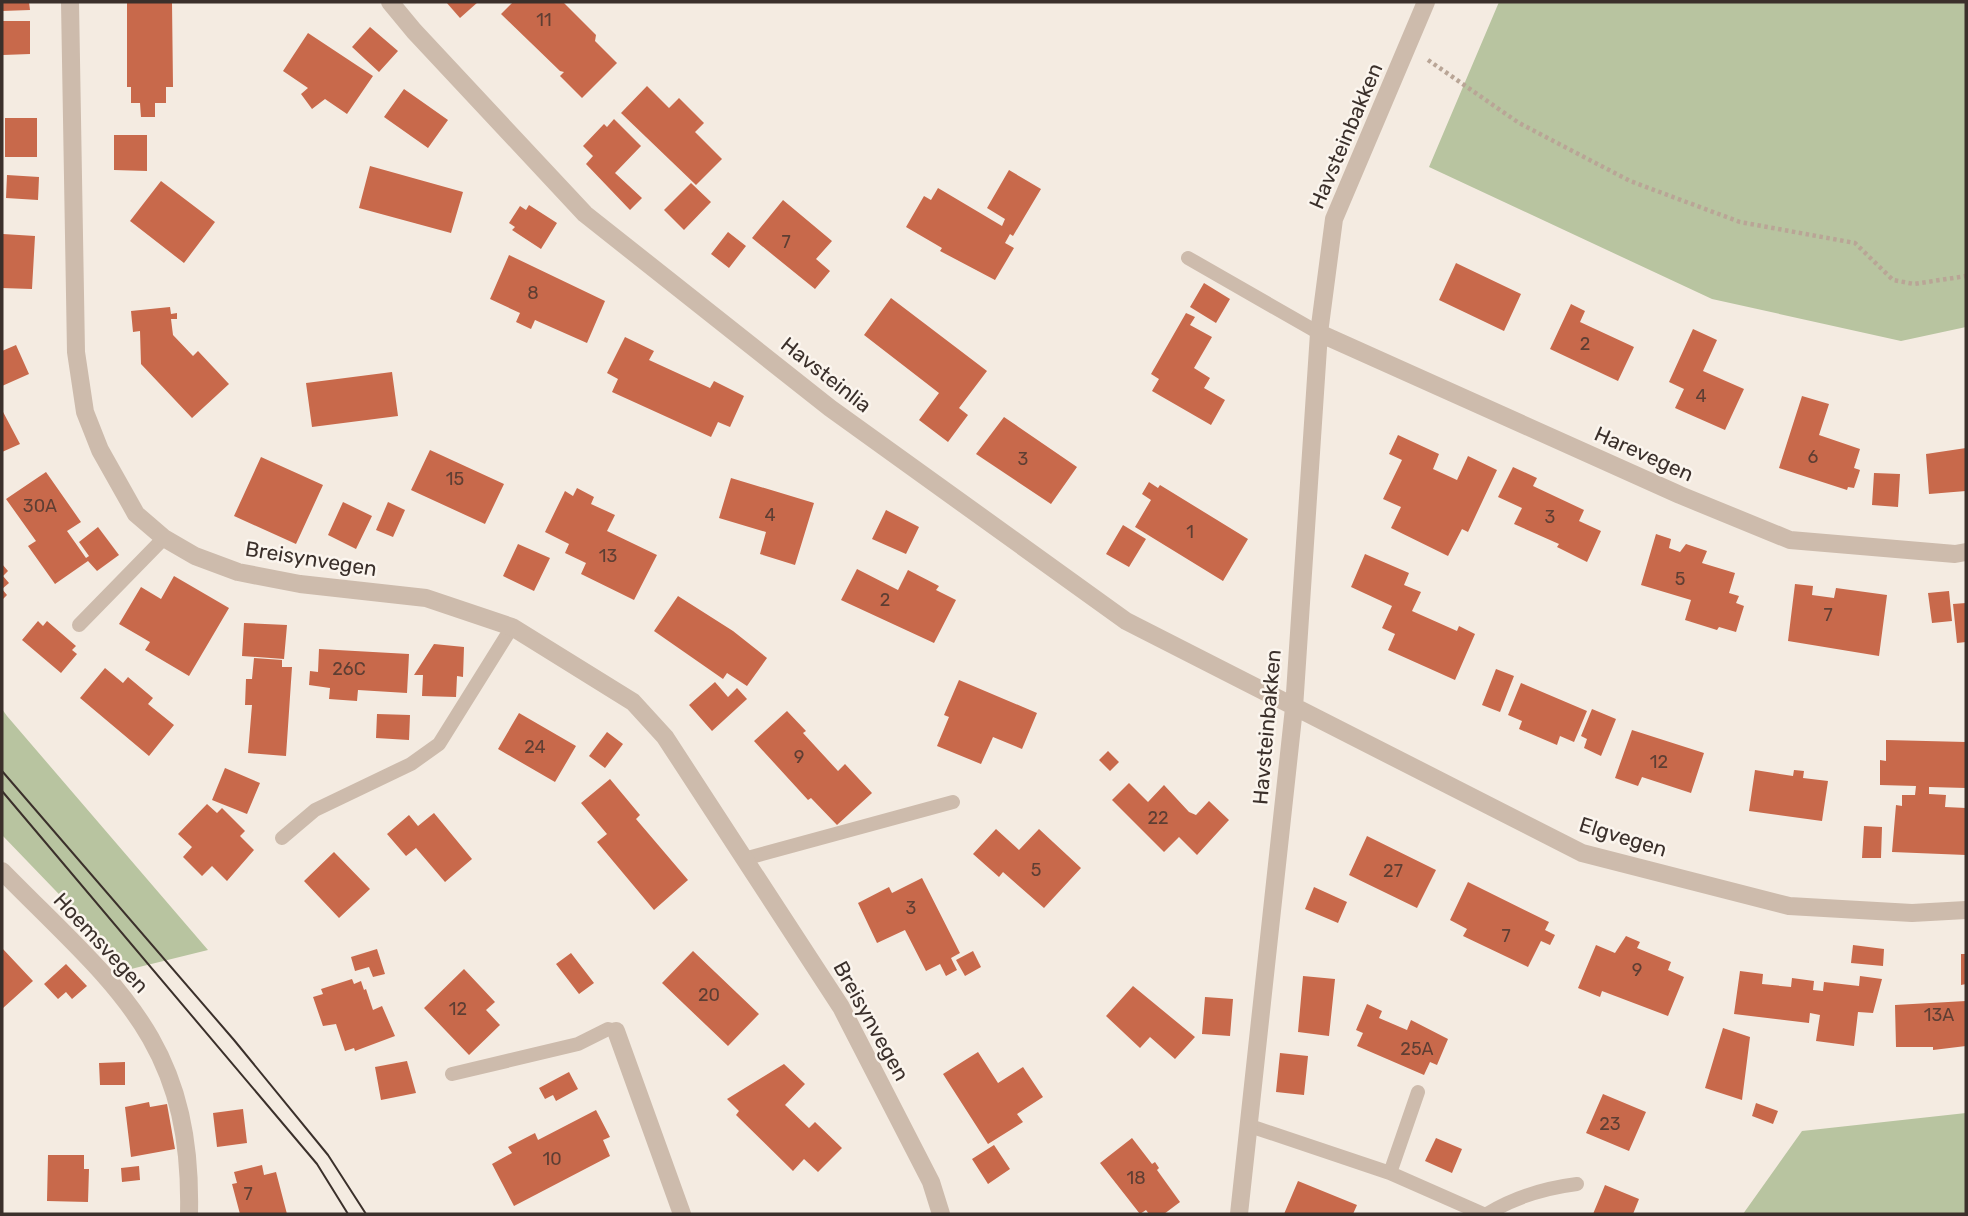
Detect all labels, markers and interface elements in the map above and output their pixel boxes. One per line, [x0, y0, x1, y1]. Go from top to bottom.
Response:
house number: 11 [536, 9, 552, 31]
street label: Havsteinbakken [1304, 59, 1387, 212]
house number: 7 [781, 231, 791, 253]
house number: 8 [527, 282, 539, 304]
street label: Havsteinlia [776, 332, 877, 418]
house number: 2 [1580, 333, 1590, 355]
house number: 4 [1695, 385, 1707, 407]
street label: Harevegen [1591, 421, 1698, 486]
house number: 6 [1808, 446, 1819, 468]
house number: 3 [1018, 448, 1028, 470]
house number: 15 [446, 468, 464, 490]
house number: 30A [23, 495, 57, 517]
house number: 4 [764, 504, 776, 526]
house number: 3 [1545, 506, 1555, 528]
house number: 1 [1186, 521, 1194, 543]
street label: Breisynvegen [243, 536, 379, 581]
house number: 13 [599, 545, 617, 567]
house number: 5 [1675, 568, 1685, 590]
house number: 2 [880, 589, 890, 611]
house number: 7 [1823, 604, 1833, 626]
street label: Havsteinbakken [1247, 648, 1286, 806]
house number: 26C [332, 658, 366, 680]
house number: 24 [524, 736, 546, 758]
house number: 9 [794, 746, 804, 768]
house number: 12 [1650, 751, 1668, 773]
house number: 22 [1147, 807, 1169, 829]
street label: Elgvegen [1576, 811, 1670, 862]
house number: 5 [1031, 859, 1041, 881]
house number: 27 [1383, 860, 1403, 882]
street label: Hoemsvegen [49, 887, 154, 998]
house number: 3 [906, 897, 916, 919]
house number: 7 [1501, 925, 1511, 947]
street label: Breisynvegen [828, 957, 915, 1085]
house number: 9 [1632, 959, 1642, 981]
house number: 20 [698, 984, 720, 1006]
house number: 12 [449, 998, 467, 1020]
house number: 13A [1924, 1004, 1954, 1026]
house number: 25A [1400, 1038, 1434, 1060]
house number: 23 [1599, 1113, 1621, 1135]
house number: 10 [542, 1148, 562, 1170]
house number: 18 [1126, 1167, 1146, 1189]
house number: 7 [243, 1183, 253, 1205]

